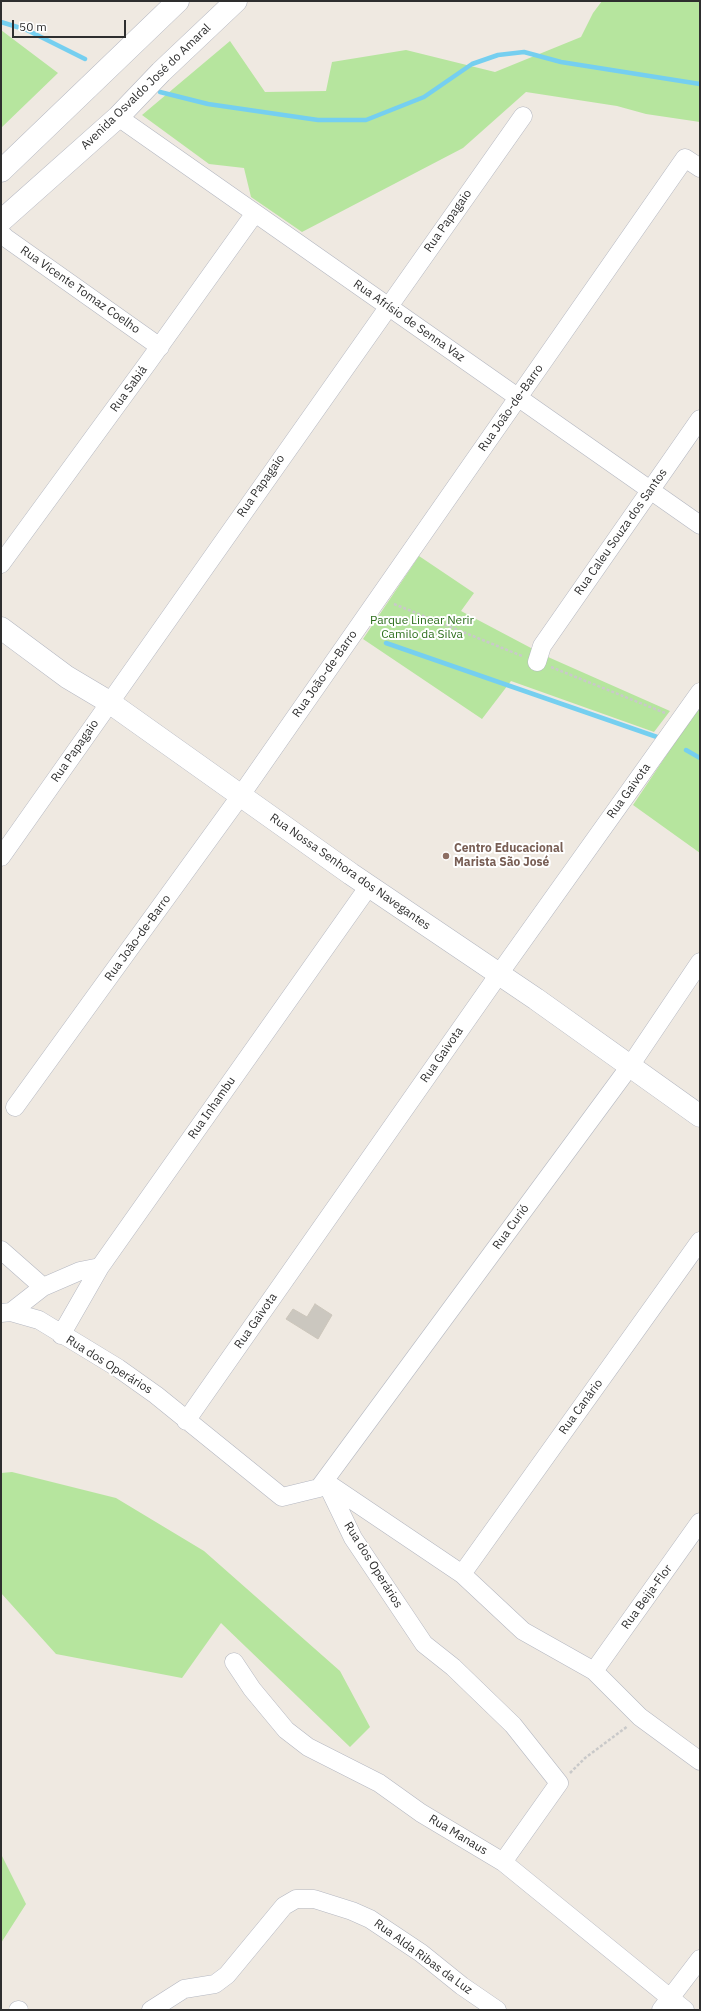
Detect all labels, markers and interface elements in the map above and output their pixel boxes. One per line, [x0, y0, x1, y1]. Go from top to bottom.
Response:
scale bar [14, 12, 128, 38]
text: 50 m [19, 19, 47, 34]
street label: Avenida Osvaldo José do Amaral [78, 21, 214, 153]
street label: Rua Papagaio [421, 187, 475, 255]
street label: Rua Vicente Tomaz Coelho [17, 243, 143, 337]
street label: Rua Afrísio de Senna Vaz [350, 277, 468, 365]
street label: Rua João-de-Barro [476, 362, 546, 454]
street label: Rua Sabiá [107, 363, 151, 415]
street label: Rua Papagaio [234, 452, 288, 520]
street label: Rua Caleu Souza dos Santos [572, 466, 670, 598]
park label: Parque Linear Nerir Camilo da Silva [370, 614, 474, 642]
street label: Rua João-de-Barro [290, 628, 360, 720]
street label: Rua Papagaio [48, 717, 102, 785]
street label: Rua Gaivota [604, 761, 654, 821]
street label: Rua Nossa Senhora dos Navegantes [267, 811, 433, 933]
place label: Centro Educacional Marista São José [454, 842, 563, 870]
marker: Centro Educacional Marista São José [441, 851, 451, 861]
street label: Rua João-de-Barro [102, 892, 174, 984]
street label: Rua Gaivota [418, 1024, 466, 1086]
street label: Rua Inhambu [185, 1074, 239, 1142]
street label: Rua Curió [490, 1202, 532, 1252]
street label: Rua Gaivota [232, 1290, 280, 1352]
street label: Rua dos Operários [63, 1333, 155, 1397]
street label: Rua Canário [556, 1376, 606, 1438]
street label: Rua dos Operários [341, 1519, 405, 1611]
street label: Rua Beija-Flor [619, 1562, 675, 1632]
street label: Rua Manaus [426, 1812, 490, 1858]
street label: Rua Alda Ribas da Luz [371, 1916, 475, 1998]

